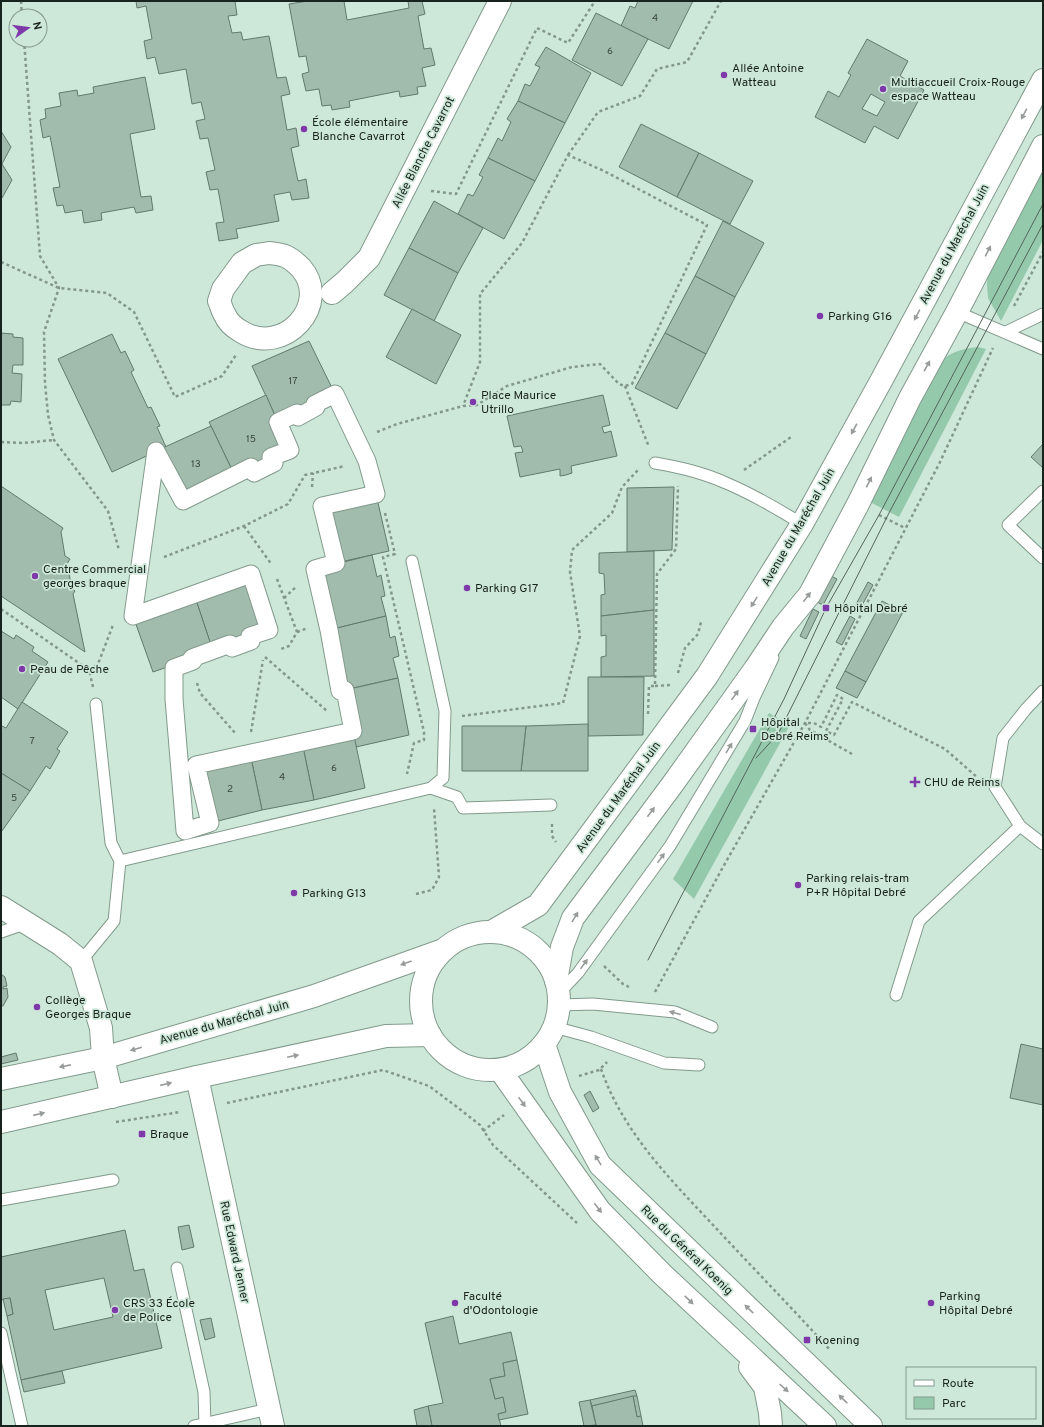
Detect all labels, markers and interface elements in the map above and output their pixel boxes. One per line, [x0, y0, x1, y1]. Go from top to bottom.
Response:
north arrow [8, 8, 48, 48]
house number: 4 [652, 12, 658, 25]
text: N [29, 20, 44, 31]
house number: 6 [607, 45, 613, 58]
place label: Allée Antoine Watteau [732, 61, 804, 91]
marker: Allée Antoine Watteau [719, 70, 729, 80]
place label: Multiaccueil Croix-Rouge espace Watteau [891, 75, 1025, 105]
marker: Multiaccueil Croix-Rouge espace Watteau [878, 84, 888, 94]
street label: Allée Blanche Cavarrot [389, 94, 459, 211]
one-way arrow [1021, 108, 1028, 120]
place label: École élémentaire Blanche Cavarrot [312, 115, 408, 145]
marker: École élémentaire Blanche Cavarrot [299, 124, 309, 134]
street label: Avenue du Maréchal Juin [916, 182, 993, 307]
one-way arrow [985, 245, 991, 257]
place label: Parking G16 [828, 309, 892, 325]
one-way arrow [913, 309, 920, 321]
marker: Parking G16 [815, 311, 825, 321]
one-way arrow [924, 360, 931, 372]
house number: 17 [289, 375, 297, 388]
place label: Place Maurice Utrillo [481, 388, 556, 418]
marker: Place Maurice Utrillo [468, 397, 478, 407]
one-way arrow [851, 423, 858, 435]
house number: 15 [246, 433, 256, 446]
house number: 13 [191, 458, 201, 471]
street label: Avenue du Maréchal Juin [758, 465, 839, 590]
one-way arrow [866, 476, 872, 488]
place label: Centre Commercial georges braque [43, 562, 146, 592]
marker: Centre Commercial georges braque [30, 571, 40, 581]
place label: Parking G17 [475, 581, 538, 597]
marker: Parking G17 [462, 583, 472, 593]
one-way arrow [803, 591, 812, 602]
one-way arrow [750, 596, 757, 608]
place label: Hôpital Debré [834, 601, 908, 617]
marker: Hôpital Debré [821, 603, 831, 613]
place label: Peau de Pêche [30, 662, 109, 678]
marker: Peau de Pêche [17, 664, 27, 674]
one-way arrow [731, 690, 739, 700]
place label: Hôpital Debré Reims [761, 715, 829, 745]
marker: Hôpital Debré Reims [748, 724, 758, 734]
house number: 7 [29, 735, 35, 748]
street label: Avenue du Maréchal Juin [573, 739, 665, 857]
one-way arrow [725, 742, 732, 754]
house number: 6 [331, 762, 337, 775]
house number: 4 [279, 771, 285, 784]
place label: CHU de Reims [924, 775, 1000, 791]
marker: CHU de Reims [909, 776, 921, 788]
house number: 2 [227, 783, 233, 796]
house number: 5 [11, 792, 17, 805]
one-way arrow [647, 807, 655, 818]
one-way arrow [657, 853, 665, 864]
place label: Parking relais-tram P+R Hôpital Debré [806, 871, 909, 901]
marker: Parking relais-tram P+R Hôpital Debré [793, 880, 803, 890]
place label: Parking G13 [302, 886, 366, 902]
marker: Parking G13 [289, 888, 299, 898]
one-way arrow [571, 911, 578, 923]
one-way arrow [580, 958, 588, 969]
one-way arrow [400, 961, 412, 967]
place label: Collège Georges Braque [45, 993, 131, 1023]
street label: Avenue du Maréchal Juin [158, 997, 291, 1049]
marker: Collège Georges Braque [32, 1002, 42, 1012]
one-way arrow [669, 1010, 681, 1016]
one-way arrow [129, 1046, 141, 1052]
one-way arrow [286, 1053, 299, 1059]
one-way arrow [58, 1063, 71, 1069]
one-way arrow [159, 1081, 172, 1087]
one-way arrow [518, 1097, 526, 1107]
one-way arrow [33, 1110, 45, 1116]
place label: Braque [150, 1127, 189, 1143]
marker: Braque [137, 1129, 147, 1139]
one-way arrow [594, 1154, 601, 1166]
street label: Rue Edward Jenner [215, 1199, 253, 1305]
one-way arrow [594, 1202, 602, 1213]
street label: Rue du Général Koenig [637, 1202, 736, 1299]
place label: Faculté d'Odontologie [463, 1289, 538, 1319]
place label: Parking Hôpital Debré [939, 1289, 1013, 1319]
one-way arrow [684, 1295, 694, 1305]
place label: CRS 33 École de Police [123, 1296, 195, 1326]
marker: Faculté d'Odontologie [450, 1298, 460, 1308]
marker: Parking Hôpital Debré [926, 1298, 936, 1308]
one-way arrow [744, 1304, 754, 1314]
marker: CRS 33 École de Police [110, 1305, 120, 1315]
place label: Koening [815, 1333, 860, 1349]
marker: Koening [802, 1335, 812, 1345]
legend [906, 1367, 1036, 1419]
text: Route [942, 1376, 974, 1392]
one-way arrow [779, 1384, 790, 1393]
one-way arrow [838, 1394, 848, 1404]
text: Parc [942, 1396, 966, 1412]

